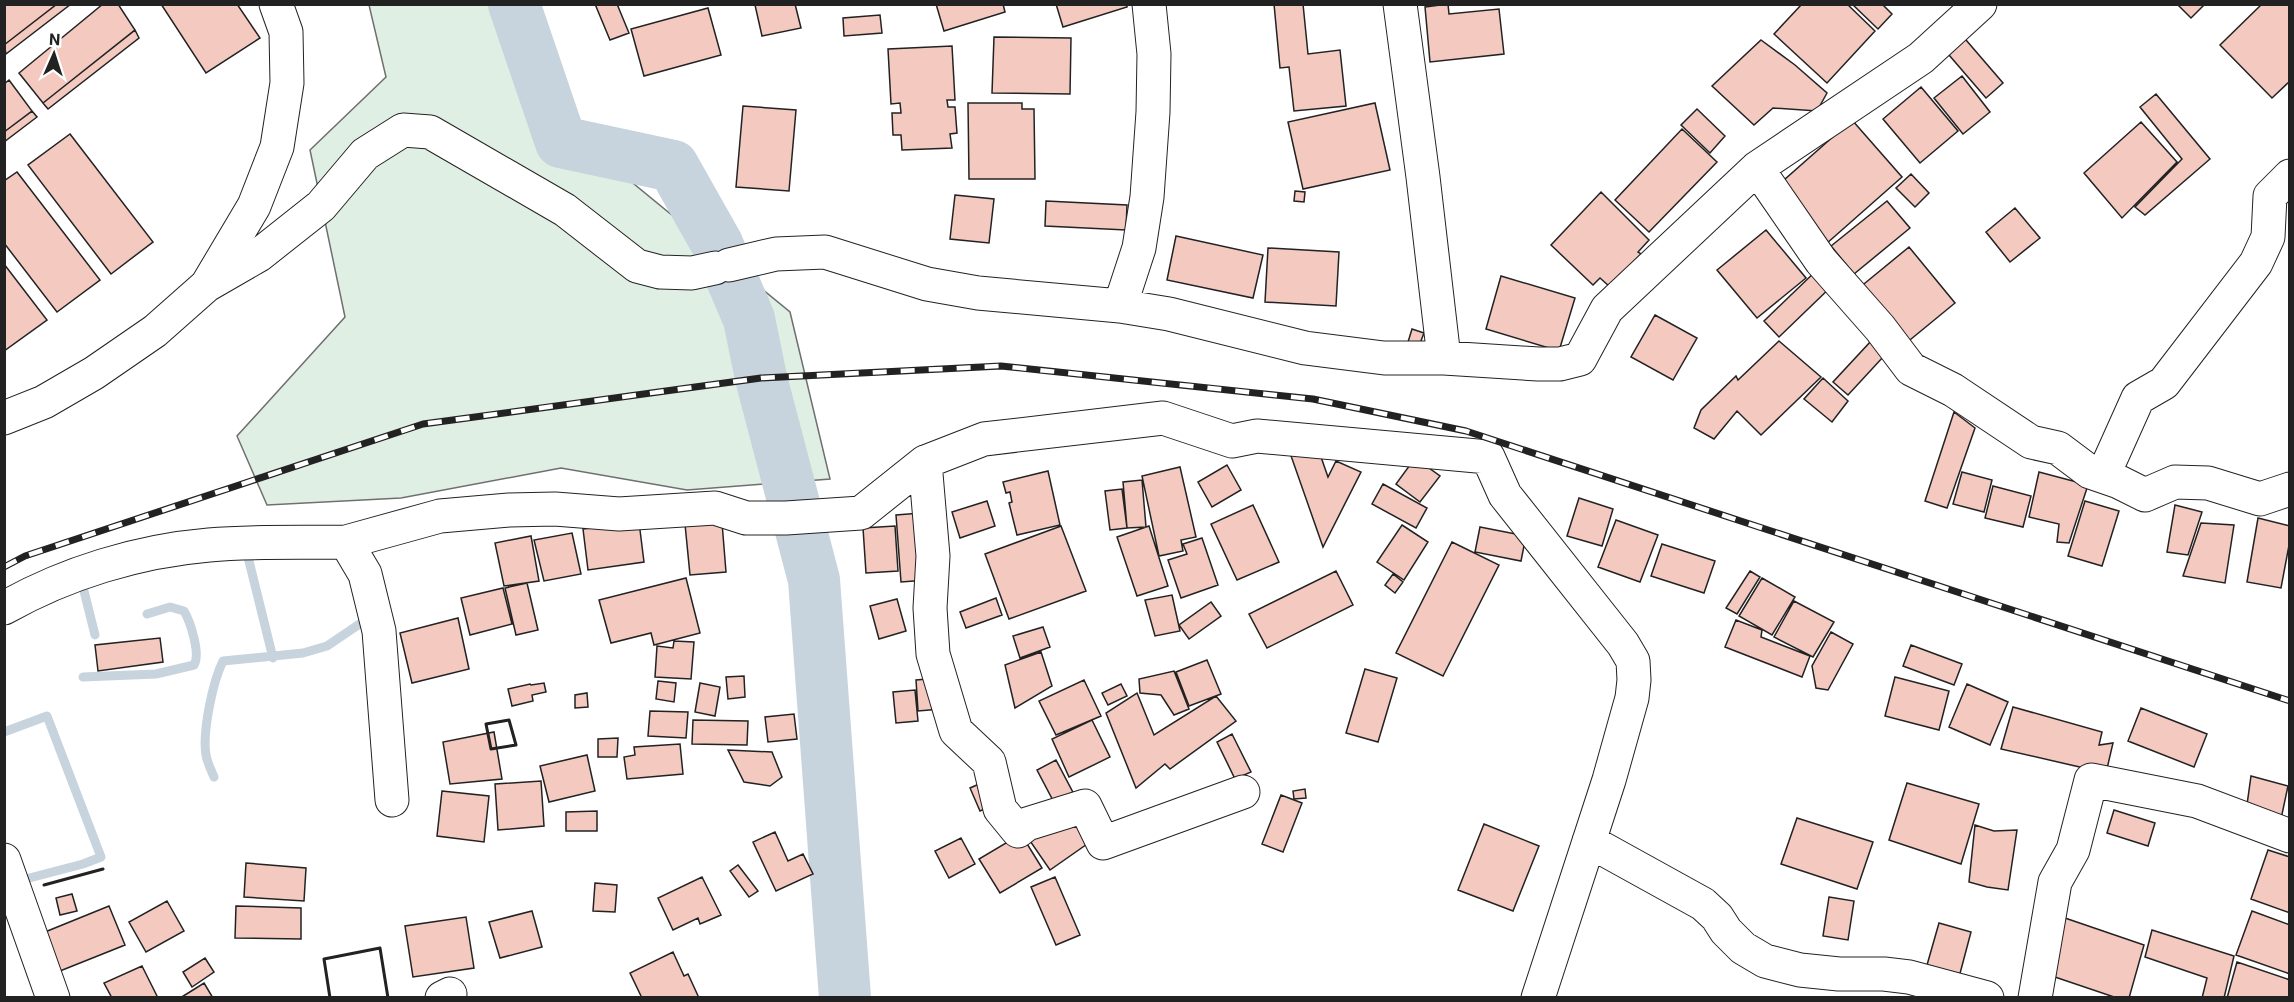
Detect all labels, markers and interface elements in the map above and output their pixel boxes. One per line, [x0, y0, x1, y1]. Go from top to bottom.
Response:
north arrow [24, 24, 84, 84]
text: N [49, 30, 61, 49]

